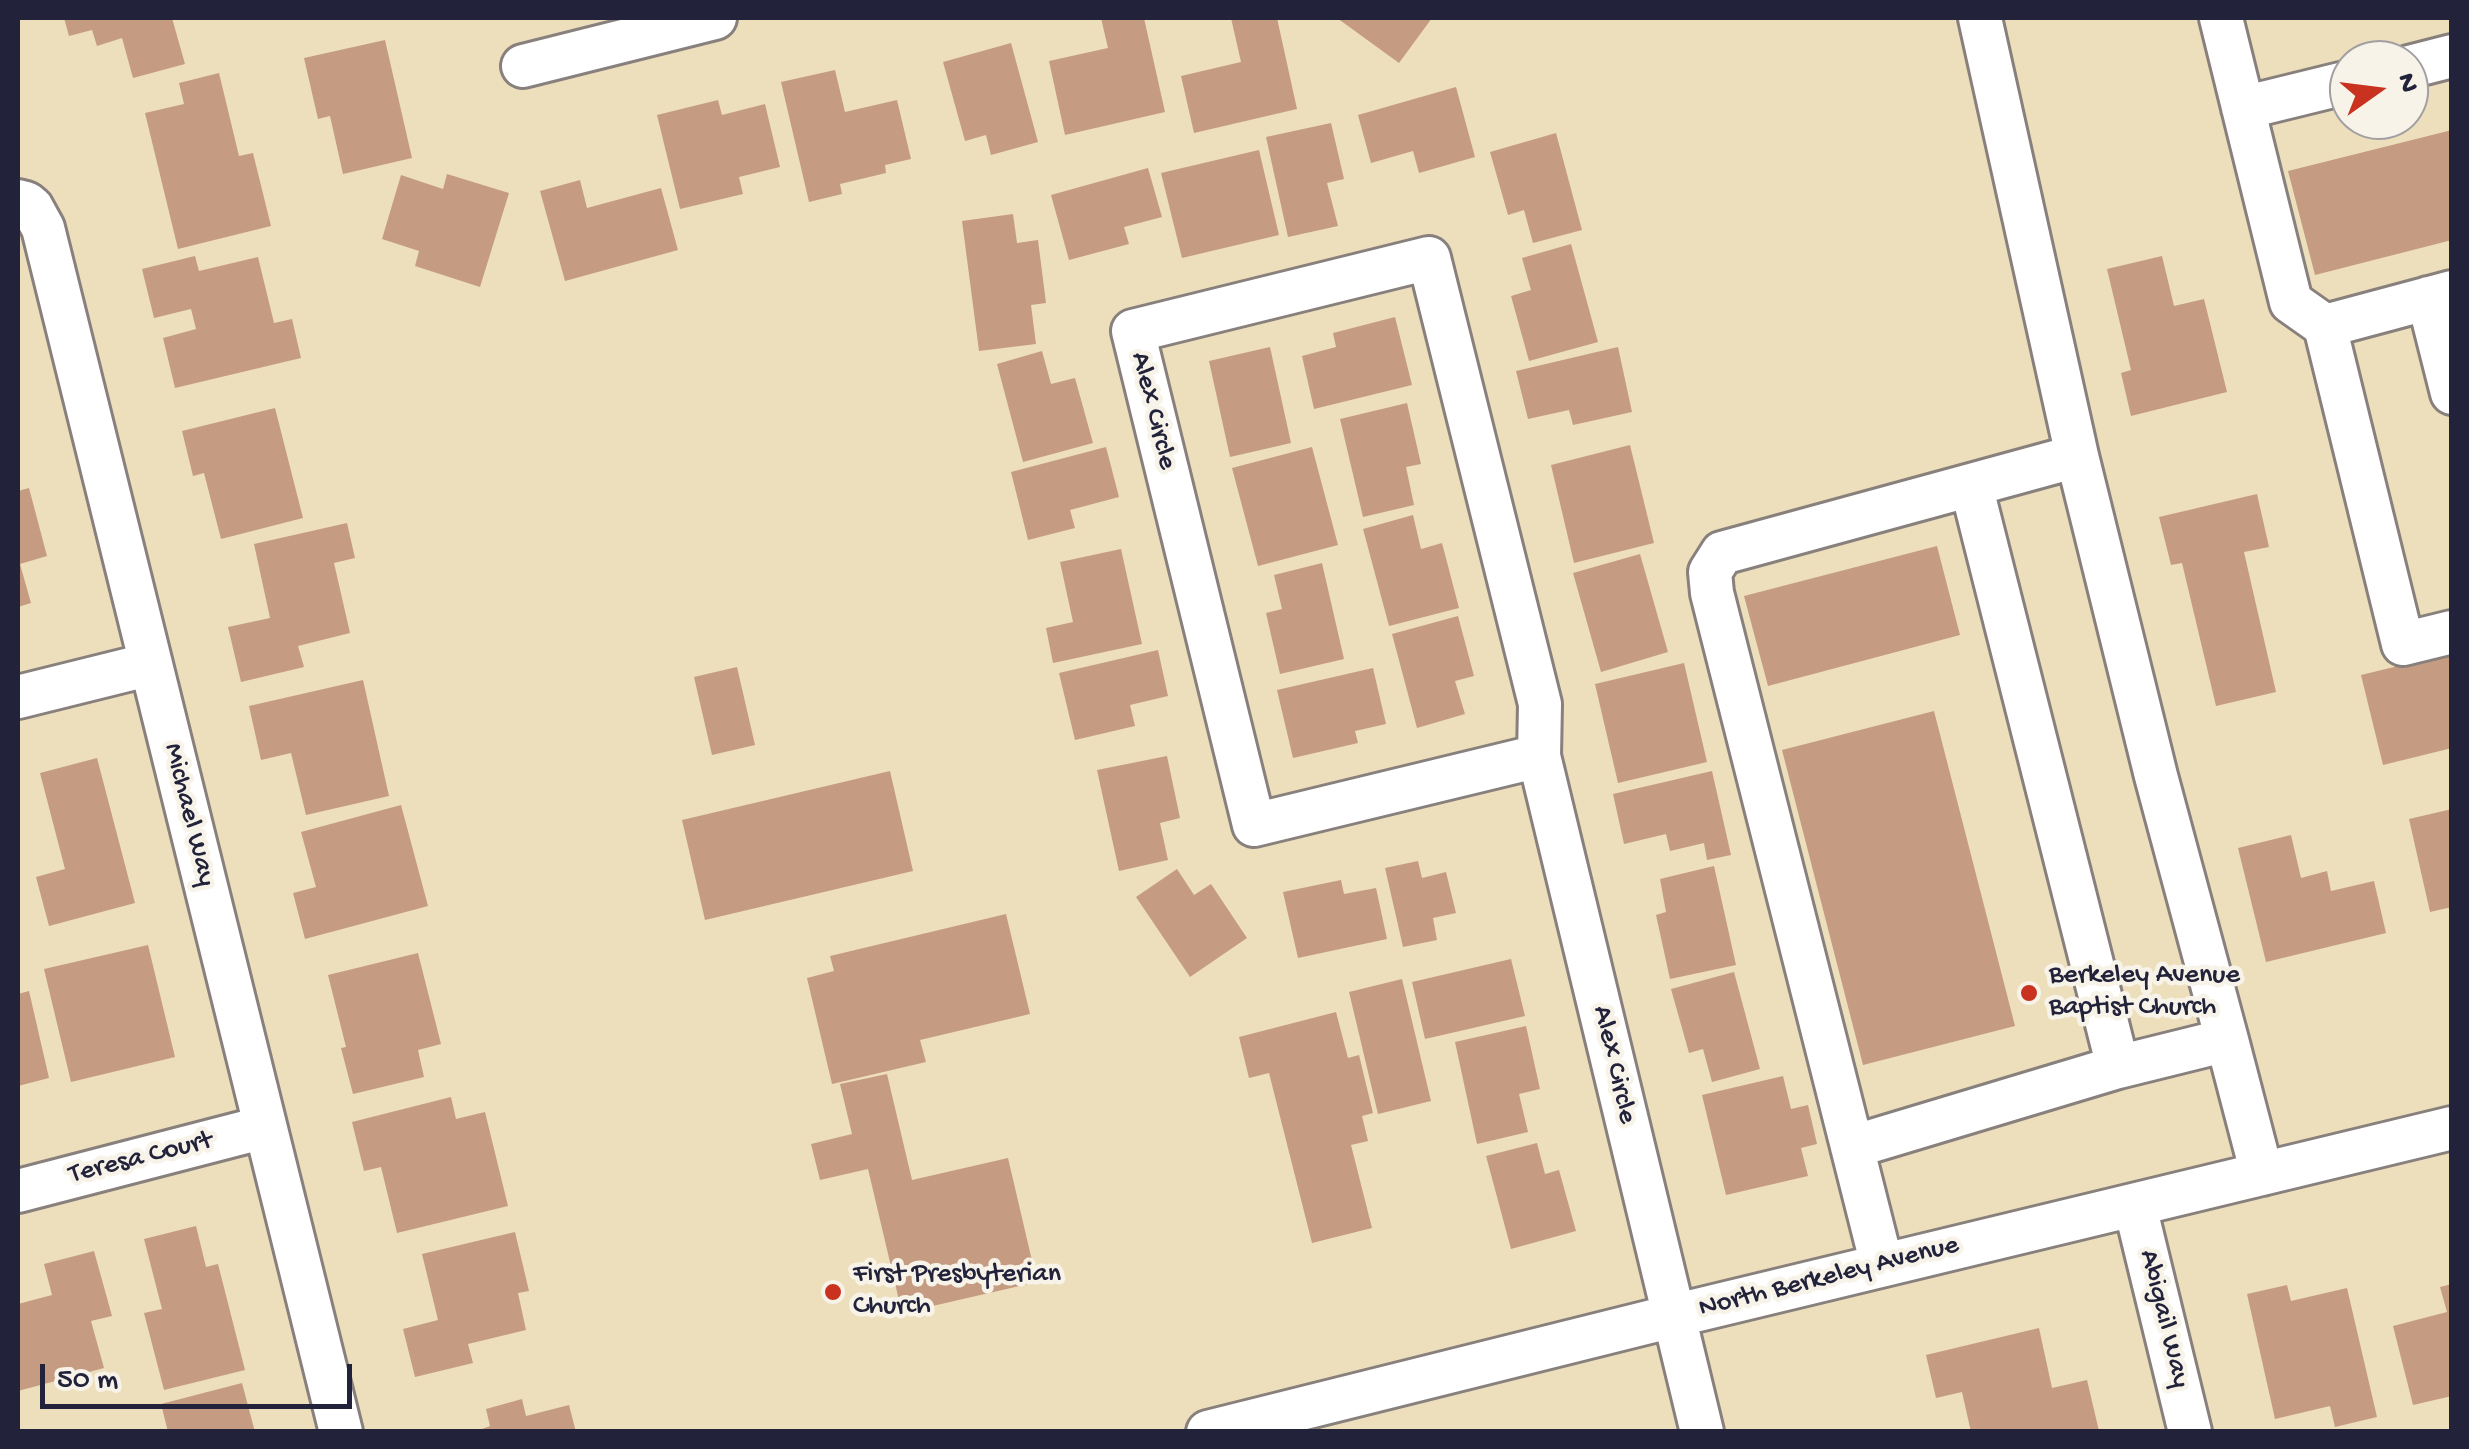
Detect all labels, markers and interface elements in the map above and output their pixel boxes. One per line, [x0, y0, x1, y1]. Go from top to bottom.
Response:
north arrow [2329, 40, 2429, 140]
text: N [2388, 70, 2425, 96]
street label: Alex Circle [1121, 349, 1183, 473]
street label: Michael Way [154, 740, 222, 890]
place label: Berkeley Avenue Baptist Church [2049, 960, 2240, 1026]
marker: Berkeley Avenue Baptist Church [2018, 982, 2040, 1004]
street label: Alex Circle [1583, 1003, 1643, 1127]
street label: Teresa Court [66, 1125, 216, 1193]
street label: North Berkeley Avenue [1696, 1229, 1962, 1327]
street label: Abigail Way [2130, 1247, 2196, 1391]
place label: First Presbyterian Church [853, 1259, 1061, 1325]
marker: First Presbyterian Church [822, 1281, 844, 1303]
scale bar [45, 1344, 358, 1406]
text: 50 m [57, 1364, 118, 1399]

